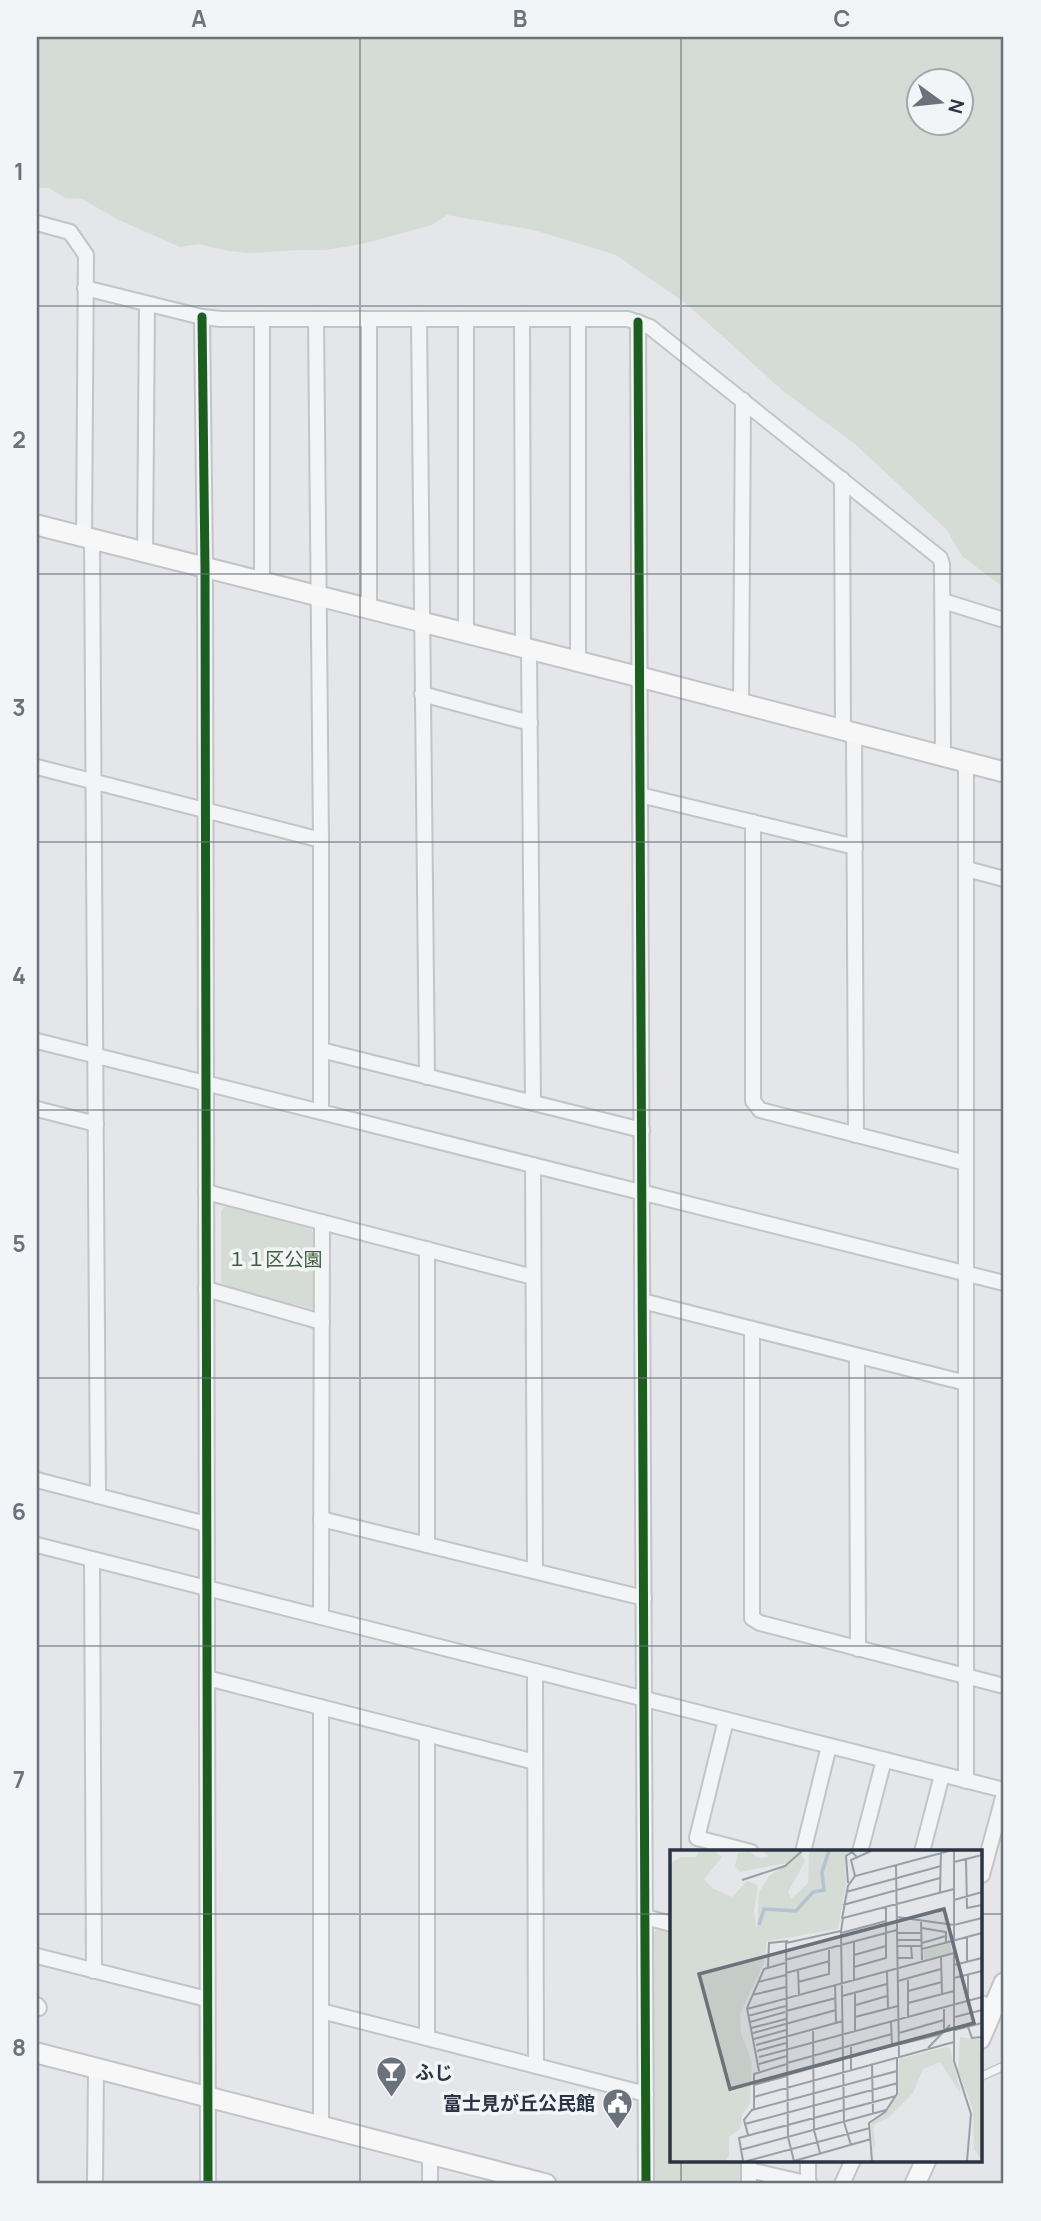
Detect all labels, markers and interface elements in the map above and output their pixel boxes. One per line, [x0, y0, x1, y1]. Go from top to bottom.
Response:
text: A [191, 2, 207, 34]
text: B [513, 2, 527, 34]
text: C [834, 2, 851, 34]
north arrow [904, 66, 974, 136]
text: N [942, 96, 971, 116]
text: 1 [14, 155, 24, 187]
text: 2 [12, 423, 26, 455]
text: 3 [12, 691, 26, 723]
text: 4 [12, 959, 26, 991]
text: 5 [12, 1227, 26, 1259]
park label: １１区公園 [227, 1246, 323, 1272]
text: 6 [12, 1495, 26, 1527]
text: 7 [13, 1763, 25, 1795]
inset map [670, 1850, 982, 2162]
text: 8 [12, 2031, 26, 2063]
bar icon: ふじ [375, 2055, 409, 2099]
place label: ふじ [415, 2059, 453, 2085]
public building icon: 富士見が丘公民館 [601, 2086, 635, 2130]
place label: 富士見が丘公民館 [443, 2090, 595, 2116]

